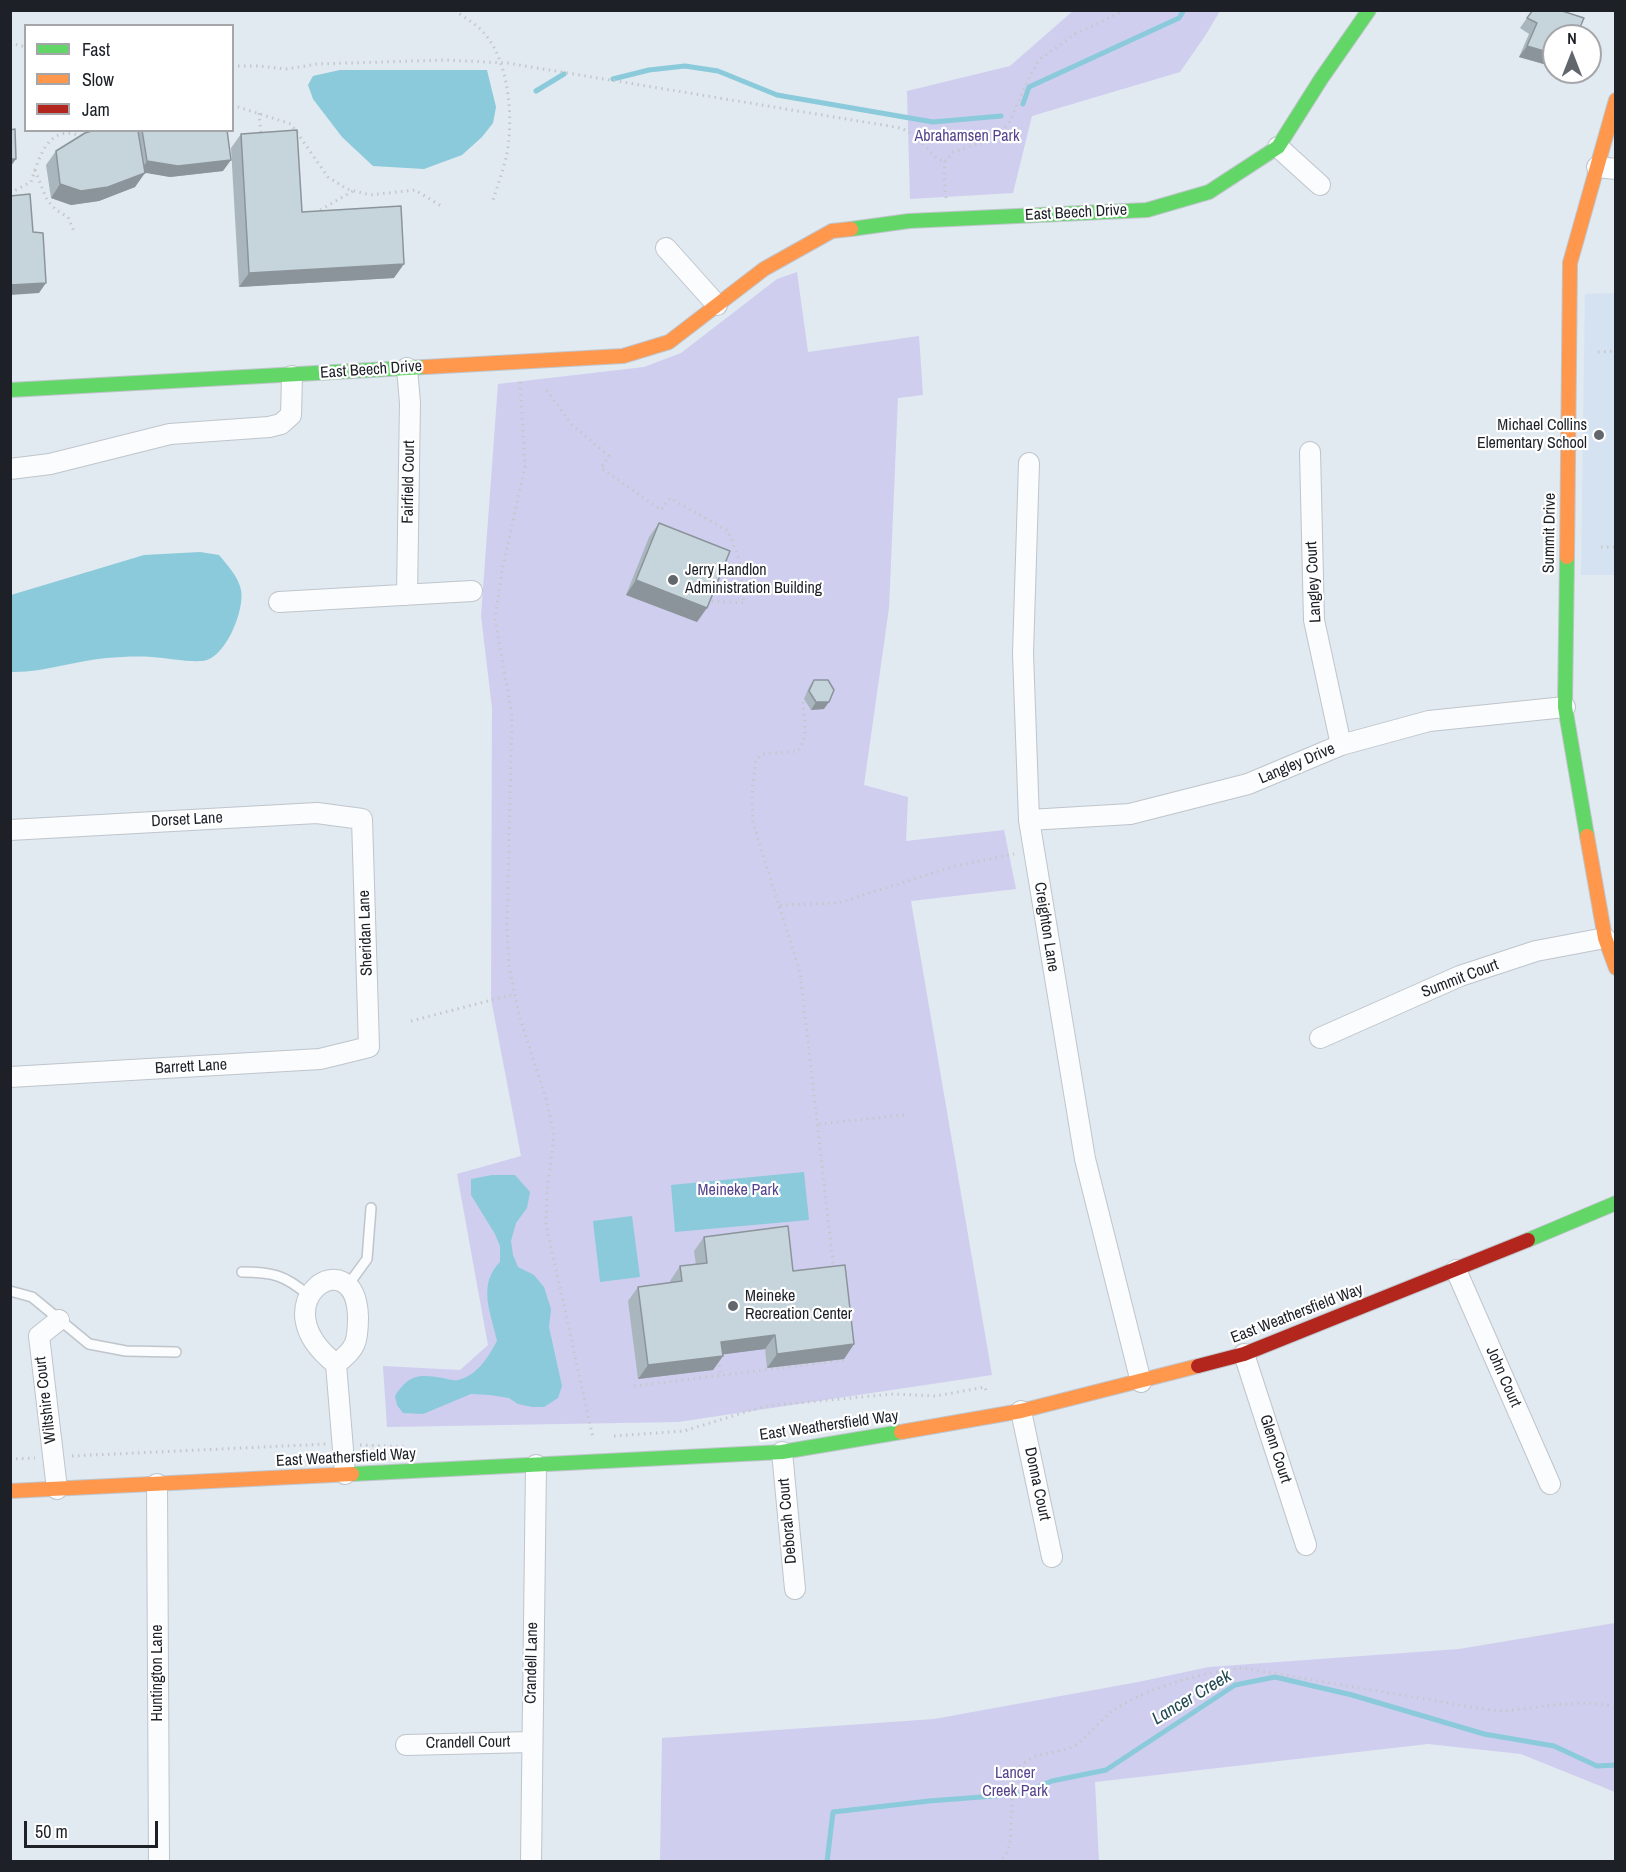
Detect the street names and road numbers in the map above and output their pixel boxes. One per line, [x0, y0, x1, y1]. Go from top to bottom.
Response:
street label: East Beech Drive [1025, 201, 1127, 225]
street label: East Beech Drive [319, 357, 423, 383]
street label: Fairfield Court [399, 440, 419, 524]
street label: Summit Drive [1540, 493, 1560, 573]
street label: Langley Court [1302, 541, 1326, 623]
street label: Langley Drive [1256, 739, 1338, 789]
street label: Dorset Lane [151, 809, 223, 831]
street label: Creighton Lane [1029, 881, 1063, 973]
street label: Sheridan Lane [355, 890, 377, 976]
street label: Summit Court [1419, 956, 1501, 1002]
street label: Barrett Lane [154, 1056, 228, 1078]
street label: East Weathersfield Way [1228, 1280, 1366, 1348]
street label: John Court [1481, 1344, 1525, 1410]
street label: Wiltshire Court [31, 1355, 61, 1445]
street label: East Weathersfield Way [758, 1407, 900, 1445]
street label: Glenn Court [1255, 1412, 1295, 1486]
street label: East Weathersfield Way [276, 1445, 416, 1471]
street label: Donna Court [1020, 1446, 1054, 1522]
street label: Deborah Court [775, 1477, 801, 1565]
street label: Crandell Lane [522, 1622, 542, 1704]
street label: Huntington Lane [148, 1624, 168, 1722]
street label: Crandell Court [426, 1733, 510, 1753]

